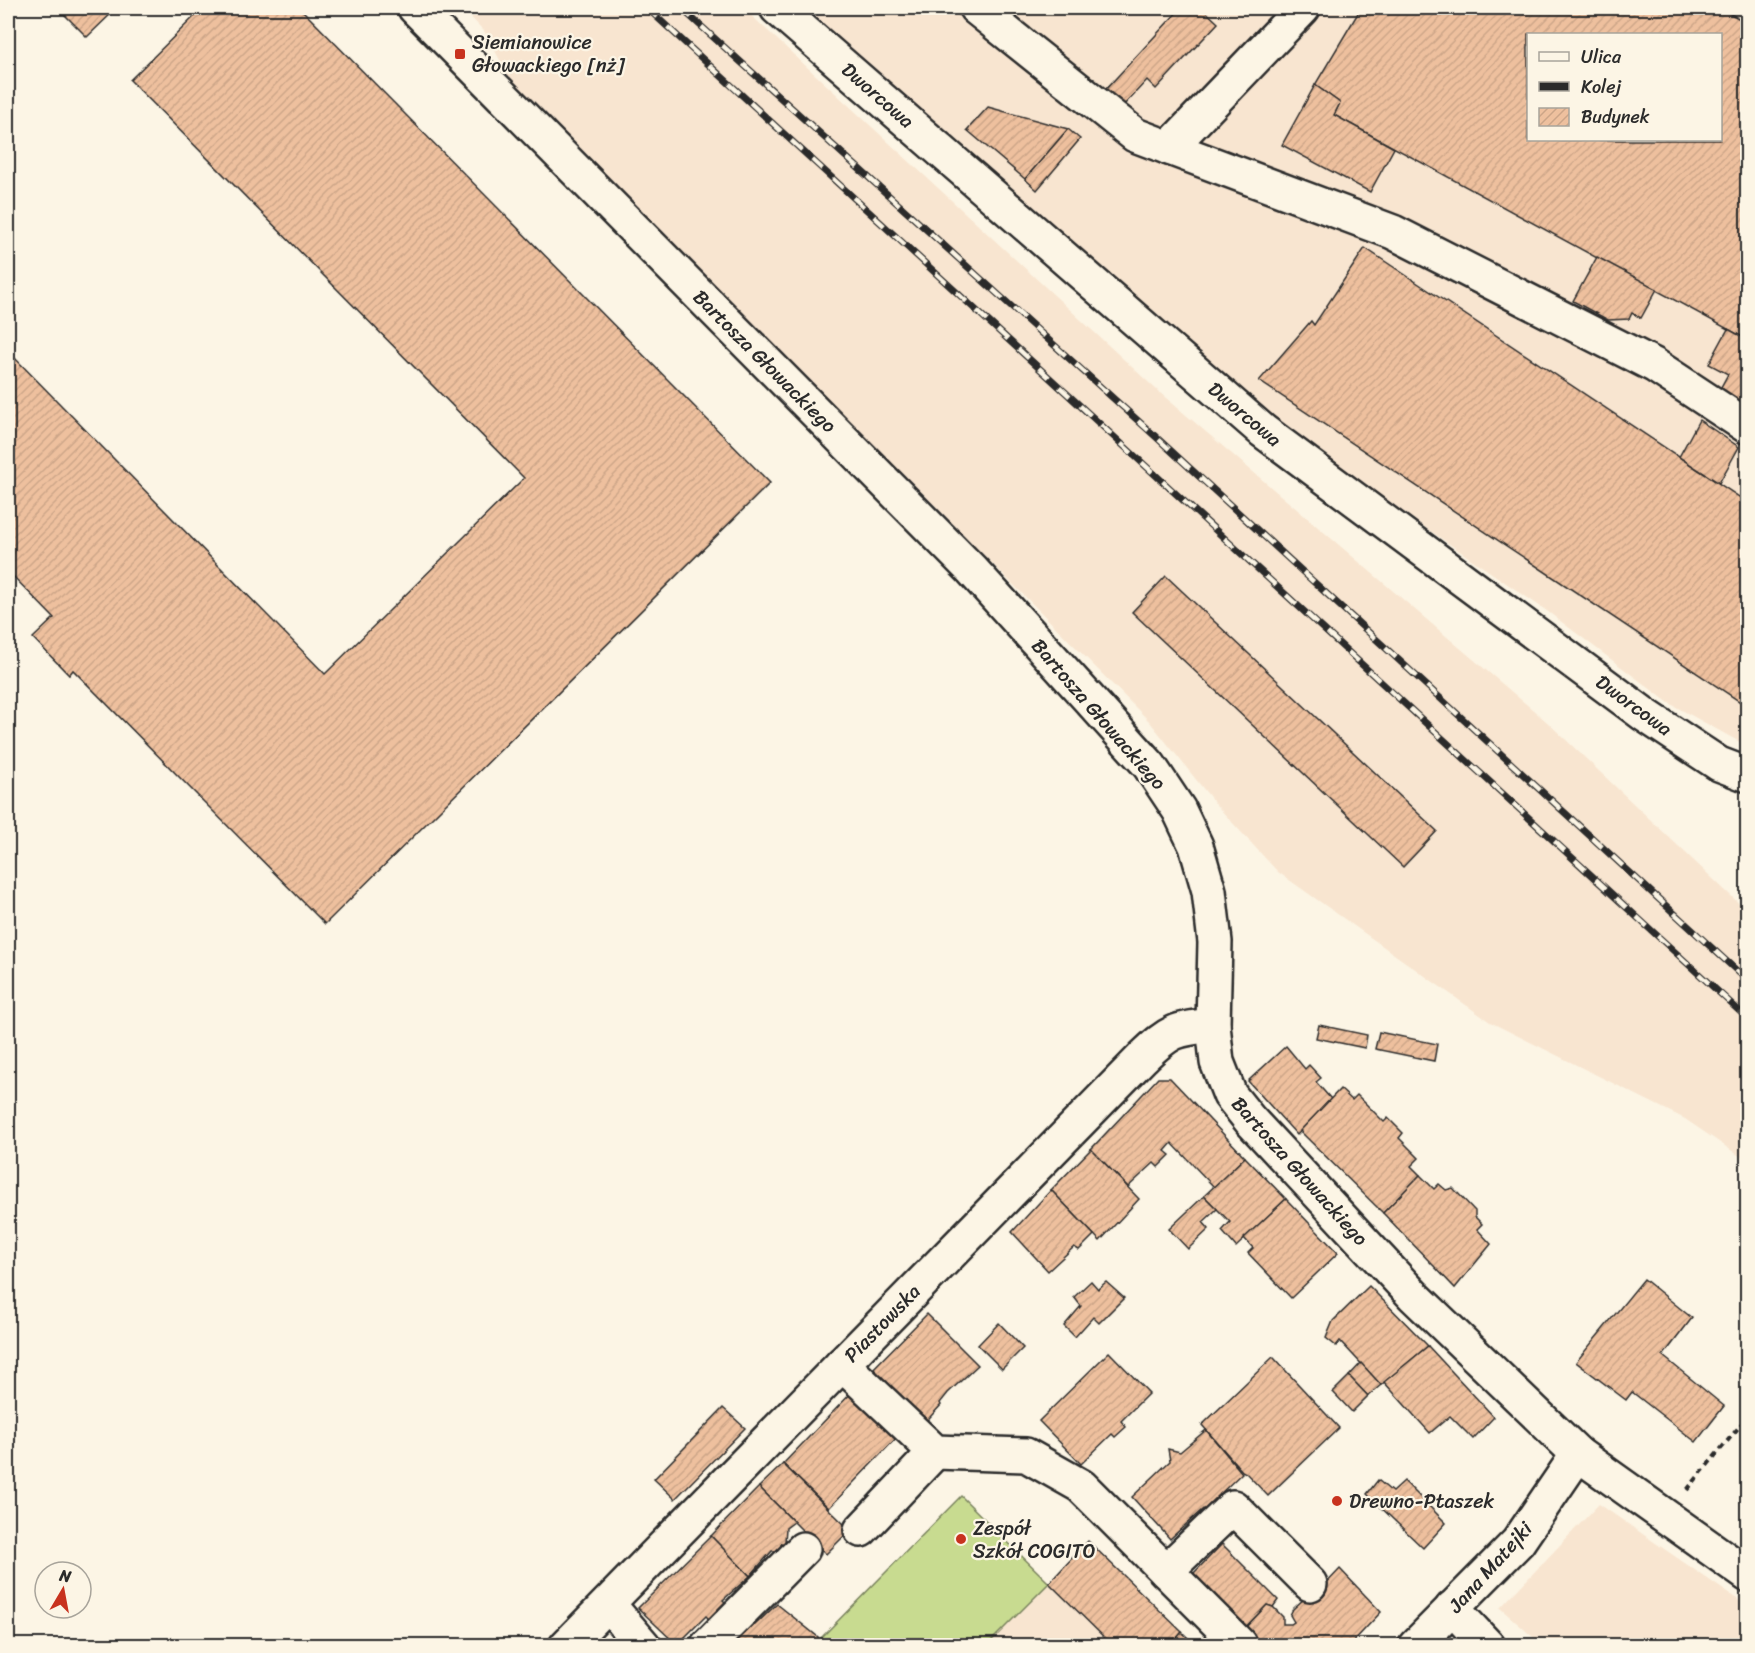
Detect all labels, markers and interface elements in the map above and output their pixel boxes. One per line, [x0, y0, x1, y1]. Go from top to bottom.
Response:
place label: Siemianowice Głowackiego [nż] [472, 25, 625, 83]
legend [1527, 33, 1722, 141]
text: Ulica [1581, 41, 1622, 73]
marker: Siemianowice Głowackiego [nż] [453, 47, 467, 61]
street label: Dworcowa [833, 53, 922, 137]
text: Kolej [1581, 71, 1621, 103]
text: Budynek [1581, 101, 1650, 133]
street label: Bartosza Głowackiego [684, 281, 845, 442]
street label: Dworcowa [1200, 373, 1290, 456]
street label: Bartosza Głowackiego [1022, 630, 1175, 798]
street label: Dworcowa [1588, 665, 1680, 745]
street label: Bartosza Głowackiego [1222, 1088, 1377, 1255]
street label: Piastowska [835, 1275, 929, 1371]
place label: Drewno-Ptaszek [1349, 1484, 1494, 1519]
marker: Drewno-Ptaszek [1330, 1494, 1344, 1508]
place label: Zespół Szkół COGITO [973, 1511, 1096, 1569]
street label: Jana Matejki [1439, 1512, 1542, 1622]
marker: Zespół Szkół COGITO [954, 1532, 968, 1546]
north arrow [33, 1560, 93, 1620]
text: N [57, 1560, 74, 1591]

